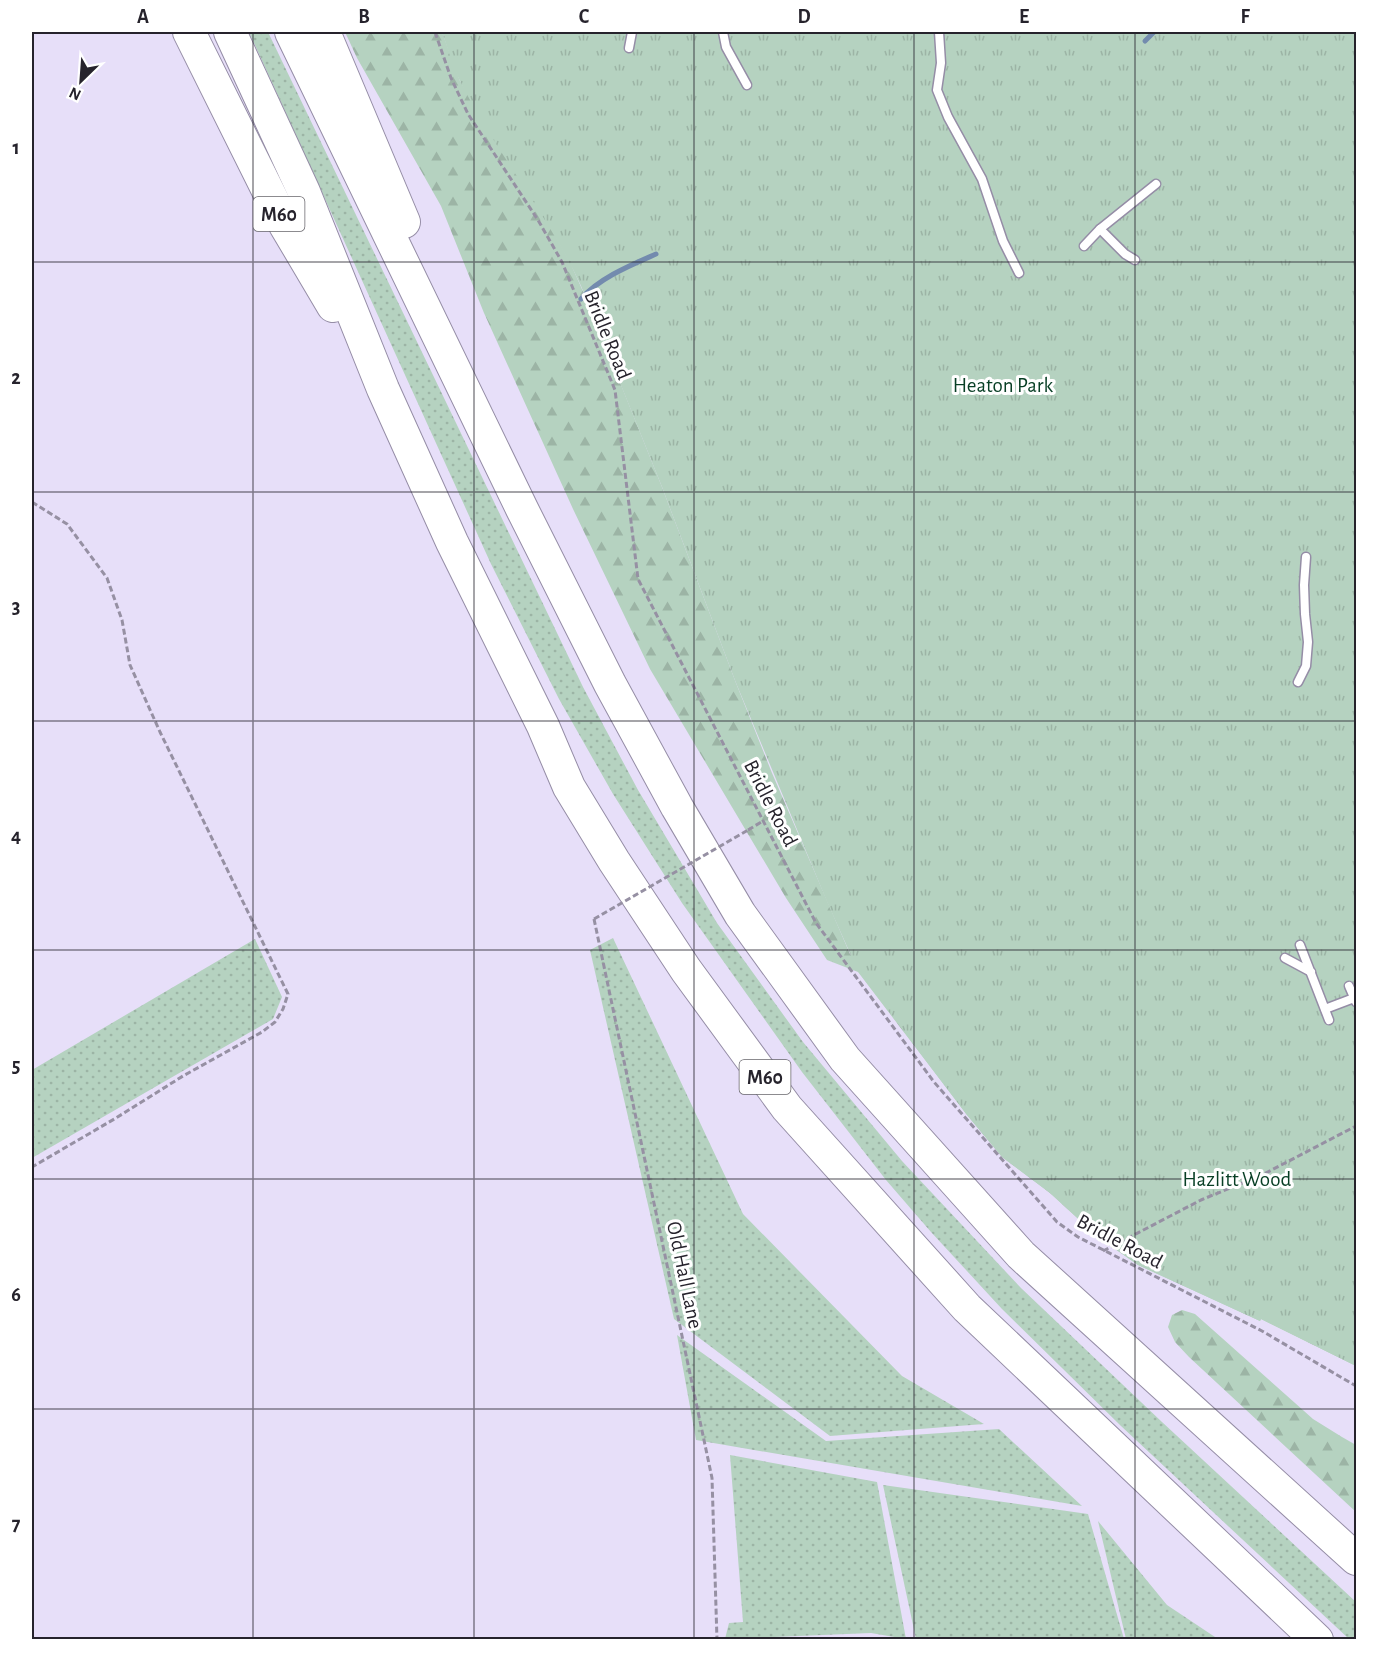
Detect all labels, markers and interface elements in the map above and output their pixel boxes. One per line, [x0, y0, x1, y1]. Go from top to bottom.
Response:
text: A [137, 7, 149, 27]
text: B [358, 7, 370, 27]
text: C [579, 7, 590, 27]
text: D [797, 7, 811, 27]
text: E [1019, 7, 1029, 27]
text: F [1240, 7, 1250, 27]
north arrow [51, 51, 111, 111]
text: N [67, 84, 84, 103]
text: 1 [12, 138, 20, 158]
road number: M60 [254, 197, 304, 231]
street label: Bridle Road [580, 288, 635, 383]
text: 2 [11, 368, 21, 388]
park label: Heaton Park [953, 375, 1054, 396]
text: 3 [12, 597, 20, 617]
street label: Bridle Road [740, 757, 801, 850]
text: 4 [11, 826, 21, 846]
text: 5 [12, 1056, 20, 1076]
road number: M60 [740, 1060, 790, 1094]
park label: Hazlitt Wood [1183, 1169, 1291, 1190]
street label: Bridle Road [1073, 1210, 1166, 1273]
street label: Old Hall Lane [663, 1220, 706, 1331]
text: 6 [11, 1285, 21, 1305]
text: 7 [12, 1514, 21, 1534]

